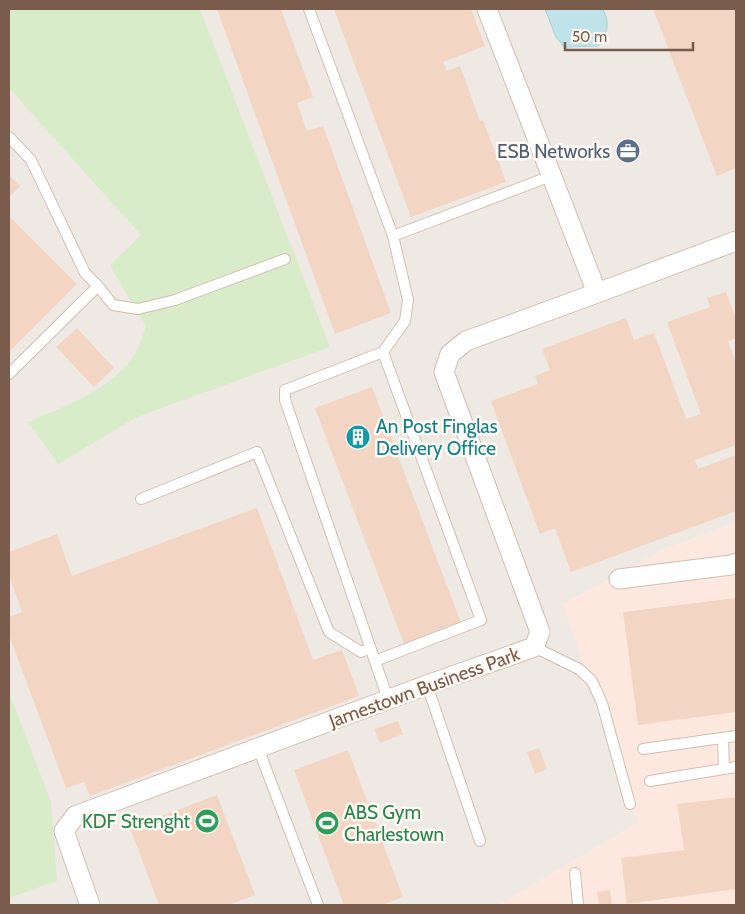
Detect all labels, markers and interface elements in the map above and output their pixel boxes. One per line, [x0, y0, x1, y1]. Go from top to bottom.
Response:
scale bar [565, 20, 692, 52]
text: 50 m [572, 28, 607, 46]
office icon: ESB Networks [615, 138, 641, 164]
place label: ESB Networks [497, 140, 610, 163]
place label: An Post Finglas Delivery Office [376, 415, 498, 460]
building icon: An Post Finglas Delivery Office [345, 424, 371, 450]
street label: Jamestown Business Park [325, 642, 523, 733]
place label: ABS Gym Charlestown [344, 801, 444, 846]
sports icon: KDF Strenght [194, 808, 220, 834]
place label: KDF Strenght [82, 810, 191, 833]
sports icon: ABS Gym Charlestown [314, 810, 340, 836]

